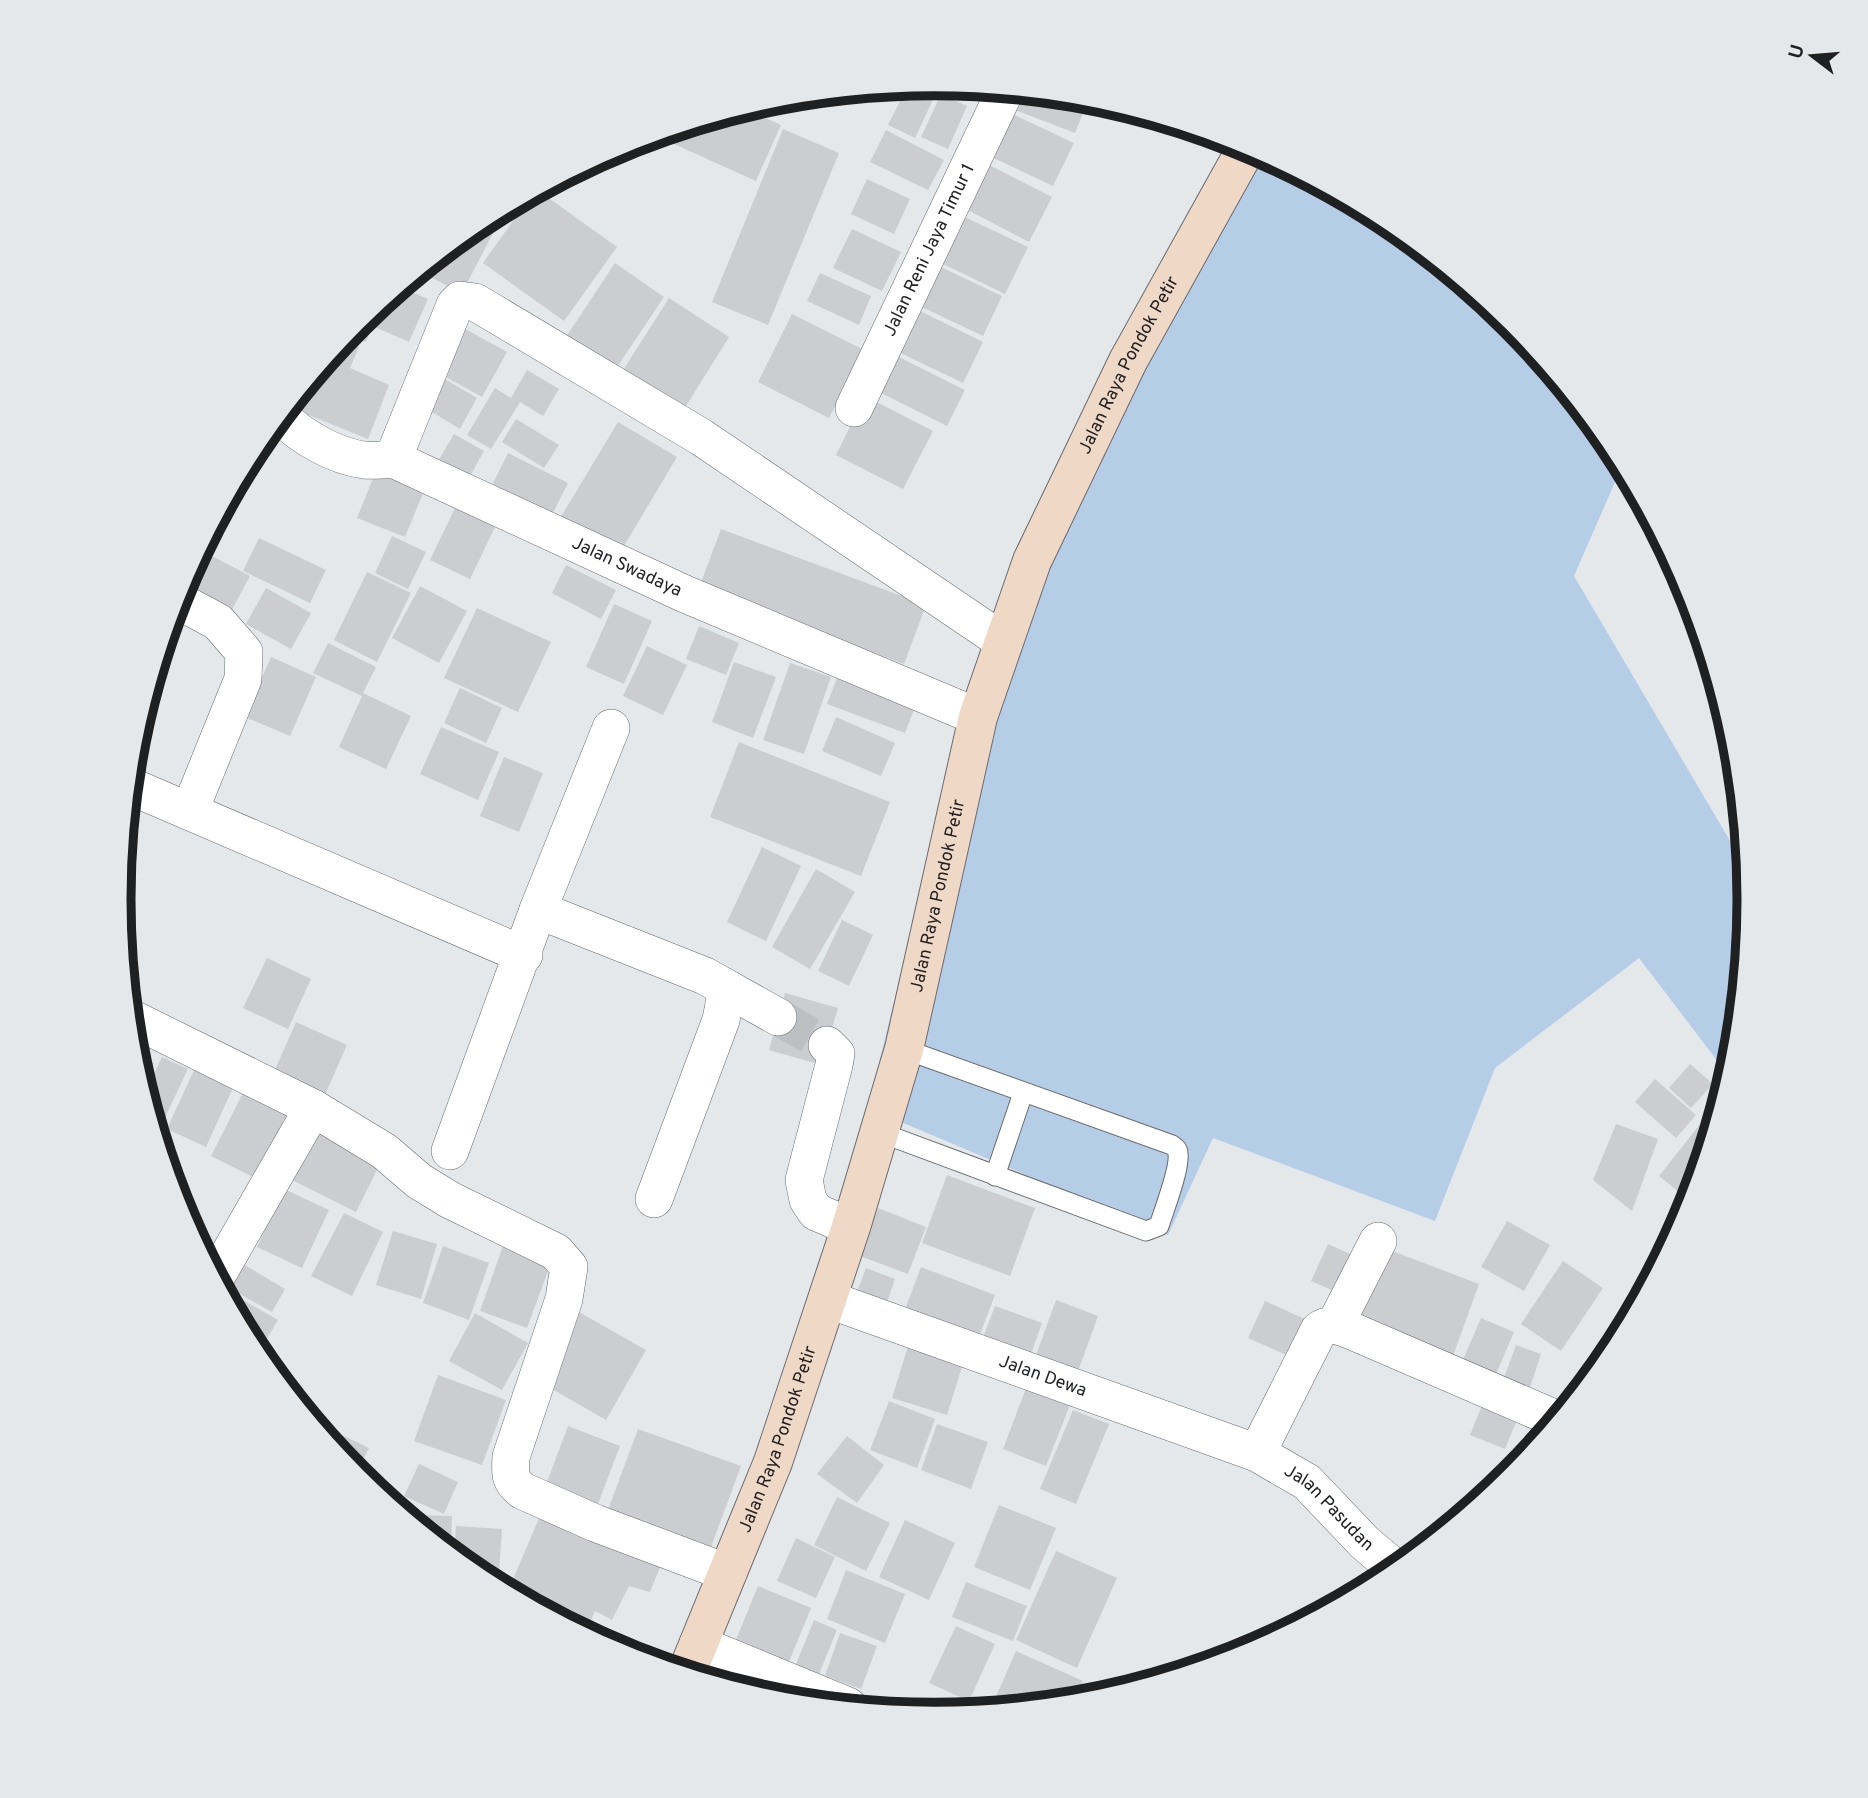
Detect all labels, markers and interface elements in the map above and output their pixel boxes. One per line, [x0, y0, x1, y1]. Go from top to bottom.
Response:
north arrow [1777, 21, 1847, 91]
text: U [1784, 42, 1811, 62]
street label: Jalan Reni Jaya Timur 1 [878, 160, 980, 340]
street label: Jalan Raya Pondok Petir [1074, 272, 1184, 458]
street label: Jalan Swadaya [568, 532, 686, 602]
street label: Jalan Raya Pondok Petir [905, 797, 971, 995]
street label: Jalan Raya Pondok Petir [734, 1343, 822, 1536]
street label: Jalan Dewa [995, 1350, 1090, 1403]
street label: Jalan Pasudan [1280, 1460, 1378, 1557]

